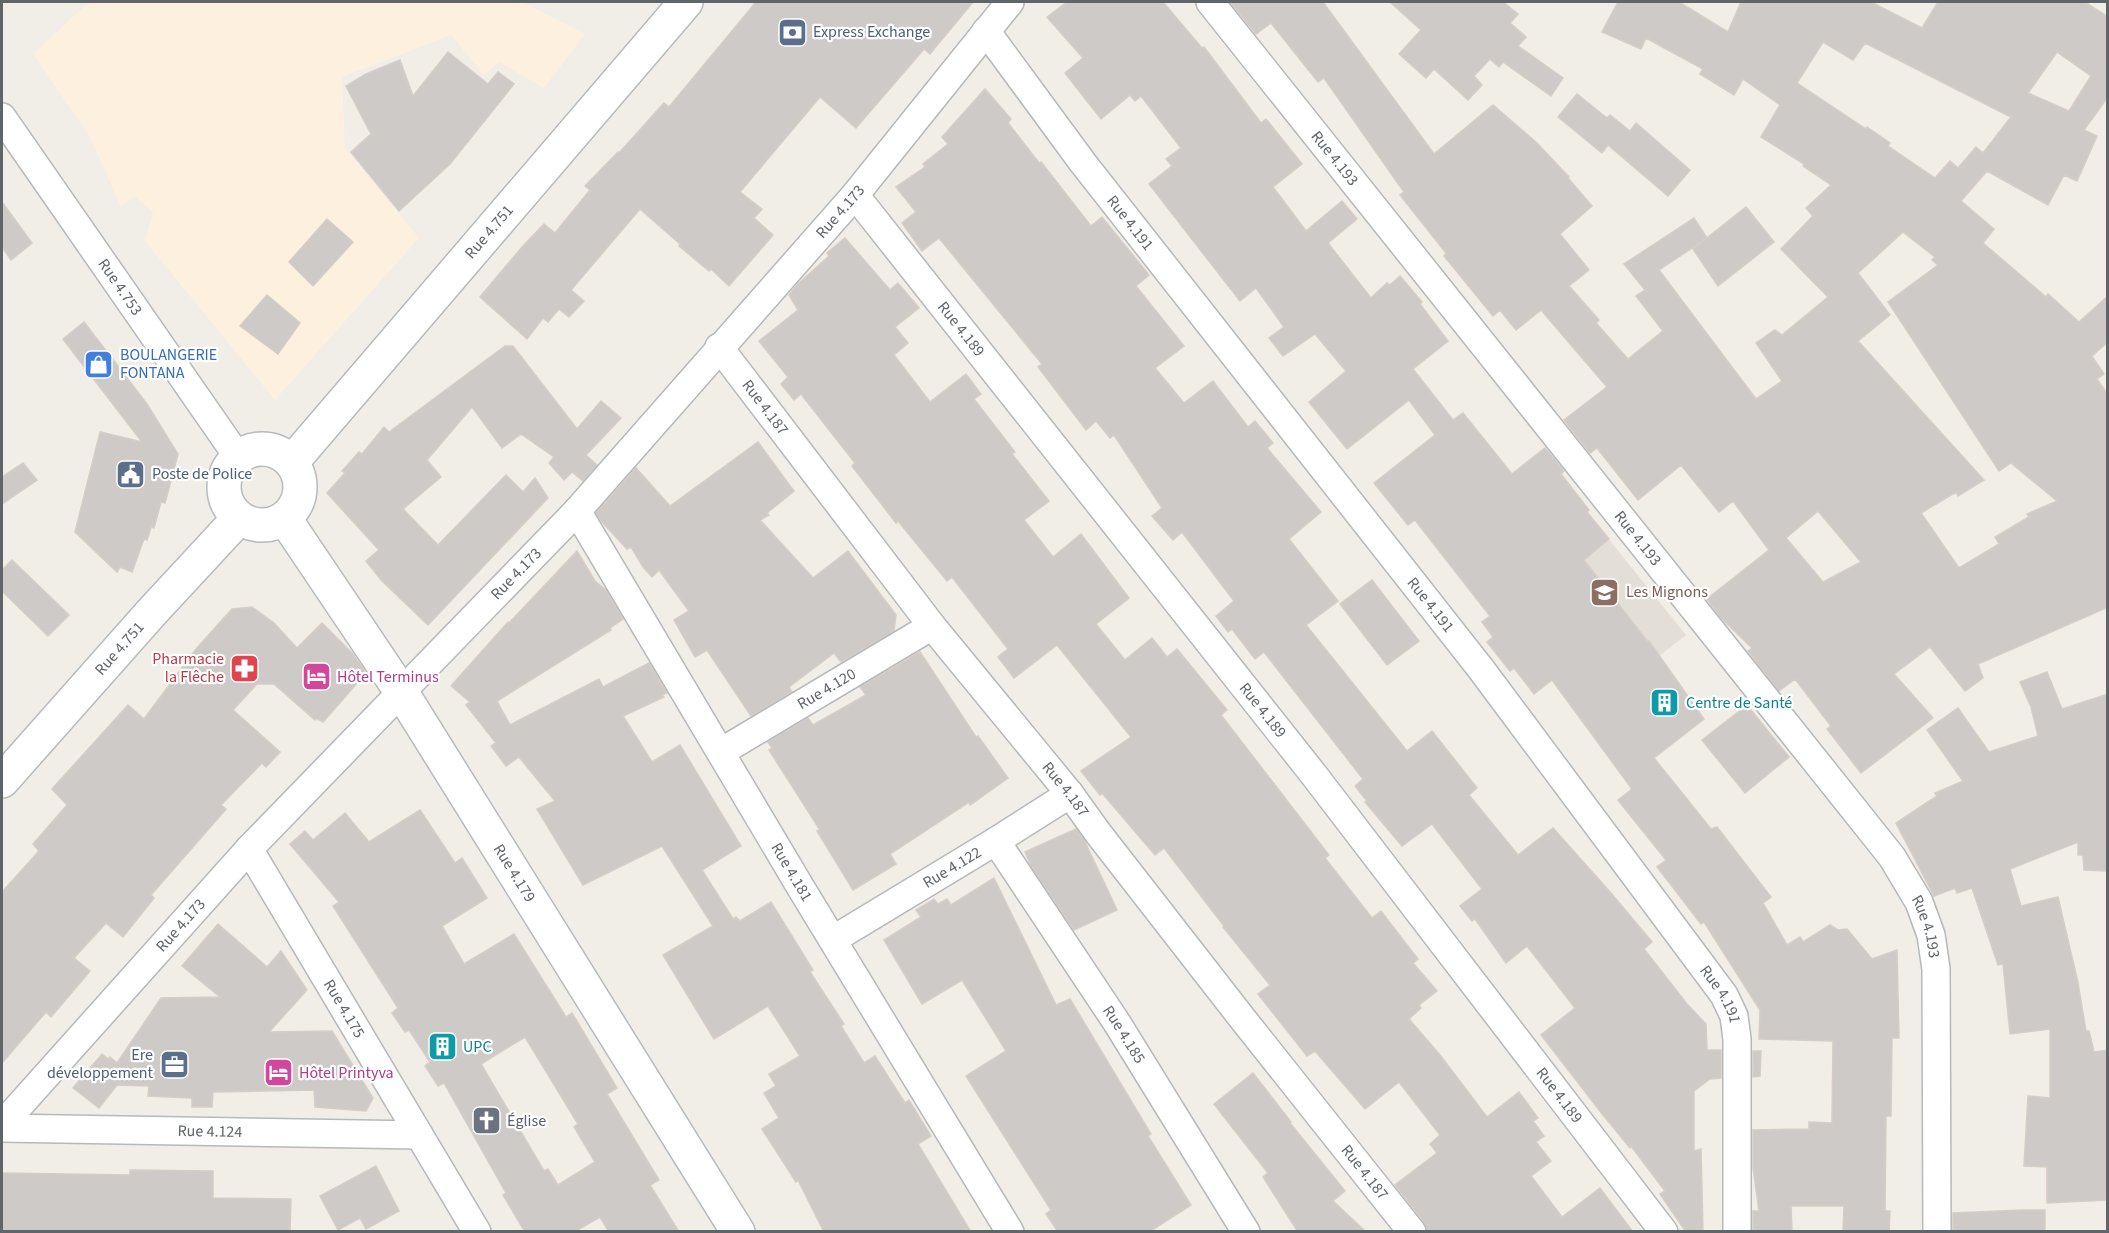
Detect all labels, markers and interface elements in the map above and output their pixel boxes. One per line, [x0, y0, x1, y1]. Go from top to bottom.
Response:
bank icon: Express Exchange [776, 16, 808, 48]
place label: Express Exchange [813, 21, 930, 43]
street label: Rue 4.193 [1306, 126, 1364, 191]
street label: Rue 4.173 [811, 180, 870, 243]
street label: Rue 4.191 [1101, 191, 1159, 255]
street label: Rue 4.751 [460, 200, 519, 264]
street label: Rue 4.753 [93, 254, 148, 320]
street label: Rue 4.189 [932, 297, 990, 361]
place label: BOULANGERIE FONTANA [120, 344, 217, 384]
shop icon: BOULANGERIE FONTANA [83, 348, 115, 380]
street label: Rue 4.187 [737, 375, 794, 440]
public building icon: Poste de Police [115, 458, 147, 490]
place label: Poste de Police [152, 463, 252, 485]
street label: Rue 4.193 [1609, 506, 1667, 570]
street label: Rue 4.173 [486, 543, 547, 605]
street label: Rue 4.191 [1402, 573, 1459, 637]
school or university icon: Les Mignons [1589, 576, 1621, 608]
place label: Les Mignons [1626, 581, 1708, 603]
street label: Rue 4.751 [90, 617, 149, 680]
place label: Pharmacie la Flêche [152, 648, 224, 688]
pharmacy icon: Pharmacie la Flêche [229, 652, 261, 684]
hotel icon: Hôtel Terminus [300, 661, 332, 693]
street label: Rue 4.120 [793, 663, 860, 715]
place label: Hôtel Terminus [337, 666, 439, 688]
street label: Rue 4.189 [1234, 678, 1291, 742]
building icon: Centre de Santé [1649, 687, 1681, 719]
place label: Centre de Santé [1686, 692, 1792, 714]
street label: Rue 4.187 [1037, 757, 1094, 822]
street label: Rue 4.181 [766, 839, 818, 906]
street label: Rue 4.179 [488, 840, 541, 907]
street label: Rue 4.122 [919, 841, 986, 894]
street label: Rue 4.193 [1906, 891, 1945, 960]
street label: Rue 4.173 [151, 894, 211, 957]
street label: Rue 4.191 [1695, 961, 1746, 1024]
street label: Rue 4.175 [318, 975, 370, 1042]
street label: Rue 4.185 [1097, 1001, 1150, 1068]
building icon: UPC [426, 1031, 458, 1063]
place label: UPC [463, 1036, 492, 1058]
place label: Ere développement [47, 1044, 154, 1084]
office icon: Ere développement [158, 1048, 190, 1080]
hotel icon: Hôtel Printyva [262, 1057, 294, 1089]
place label: Hôtel Printyva [299, 1062, 394, 1084]
street label: Rue 4.189 [1531, 1063, 1588, 1128]
church icon: Église [470, 1105, 502, 1137]
place label: Église [507, 1110, 546, 1132]
street label: Rue 4.124 [177, 1120, 243, 1143]
street label: Rue 4.187 [1336, 1140, 1393, 1205]

